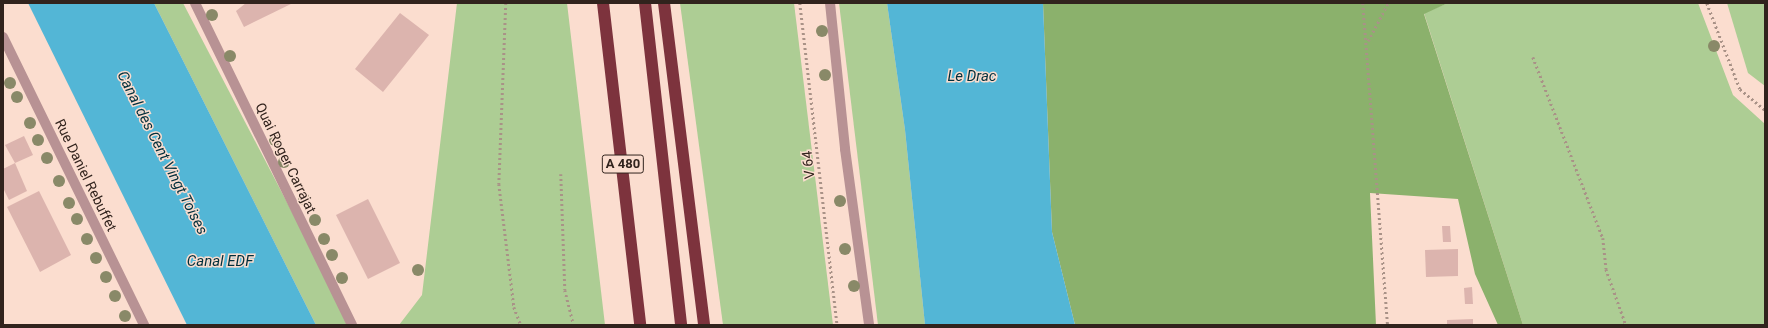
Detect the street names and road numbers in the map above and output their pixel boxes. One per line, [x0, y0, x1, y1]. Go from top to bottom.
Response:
street label: Quai Roger Carrajat [252, 100, 320, 216]
street label: Rue Daniel Rebuffet [52, 116, 120, 234]
street label: V 64 [798, 150, 818, 180]
road number: A 480 [601, 153, 645, 175]

